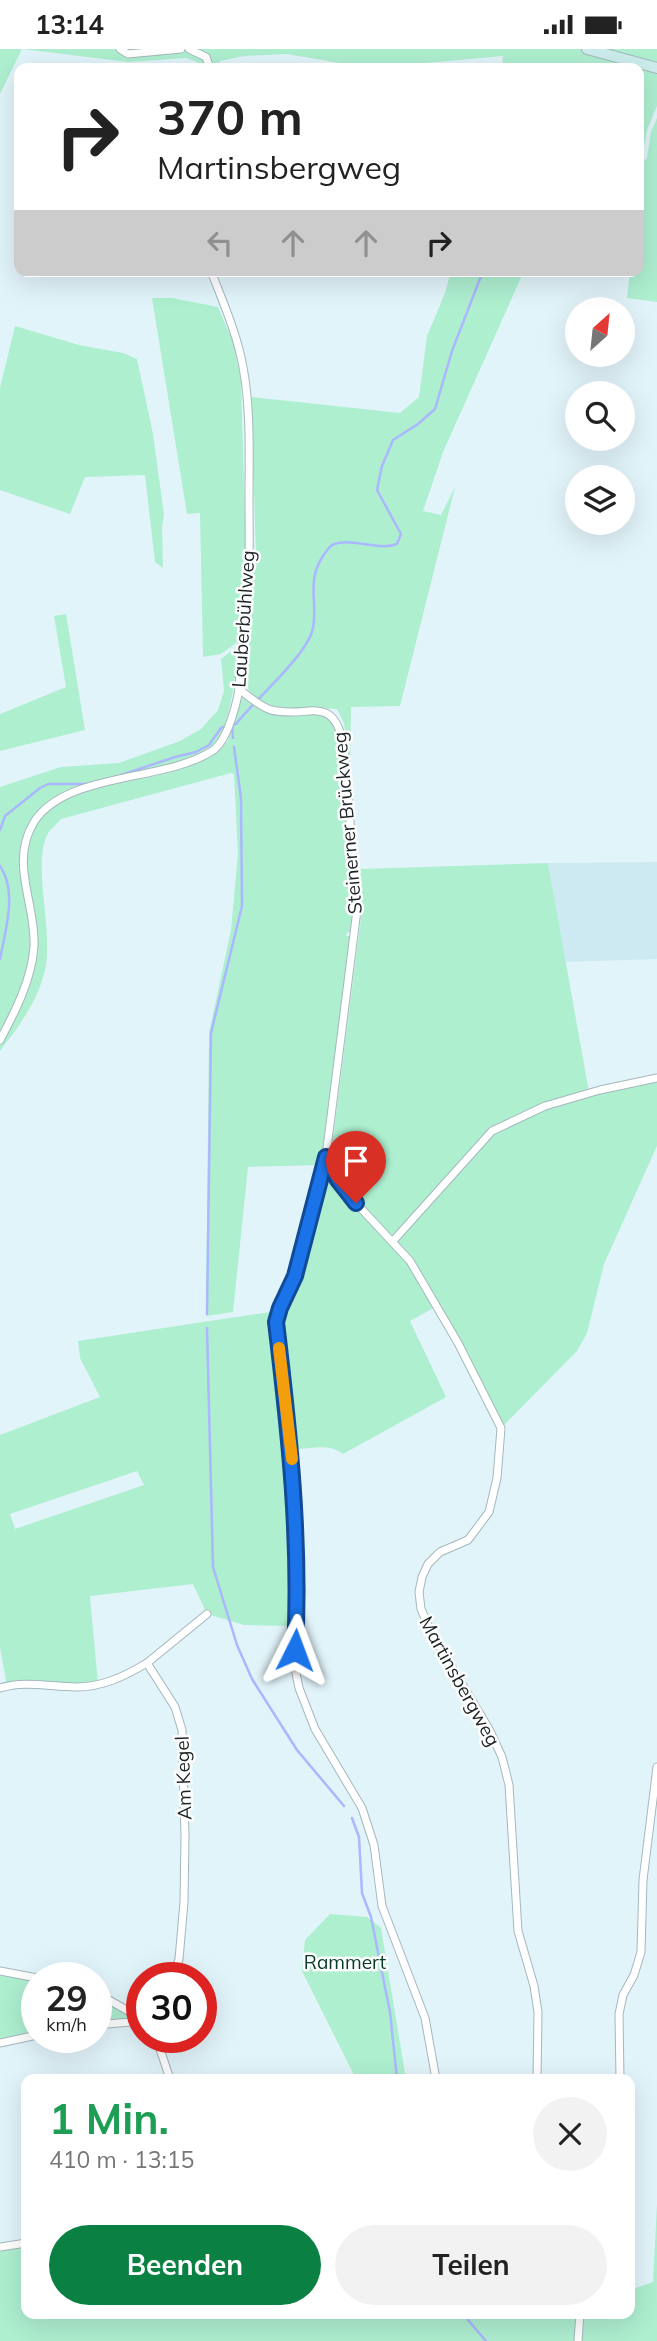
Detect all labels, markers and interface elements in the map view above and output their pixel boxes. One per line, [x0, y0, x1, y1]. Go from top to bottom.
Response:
text: 13:14 [35, 8, 104, 41]
text: 370 m [157, 86, 303, 147]
icon: right [42, 91, 133, 182]
text: Martinsbergweg [157, 147, 401, 187]
icon: left [201, 224, 239, 262]
icon: ahead [274, 224, 312, 262]
icon: ahead [347, 224, 385, 262]
icon: right [420, 224, 458, 262]
north arrow [565, 297, 635, 367]
map controls [565, 297, 635, 535]
button: search [565, 381, 635, 451]
button: layers [565, 465, 635, 535]
street label: Lauberbühlweg [226, 550, 260, 688]
street label: Steinerner Brückweg [327, 731, 367, 915]
pin [326, 1131, 386, 1203]
icon: arrive [337, 1142, 375, 1180]
street label: Martinsbergweg [414, 1612, 506, 1750]
position arrow [258, 1613, 332, 1687]
street label: Am Kegel [170, 1736, 196, 1820]
park label: Rammert [304, 1950, 386, 1974]
speed limit sign: 30 [126, 1962, 217, 2053]
text: 29 [45, 1976, 88, 2020]
text: km/h [46, 2013, 87, 2036]
text: 1 Min. [49, 2092, 169, 2145]
button: close [533, 2097, 607, 2171]
text: 410 m · 13:15 [49, 2145, 194, 2174]
button: Beenden [49, 2225, 321, 2305]
button: Teilen [335, 2225, 607, 2305]

